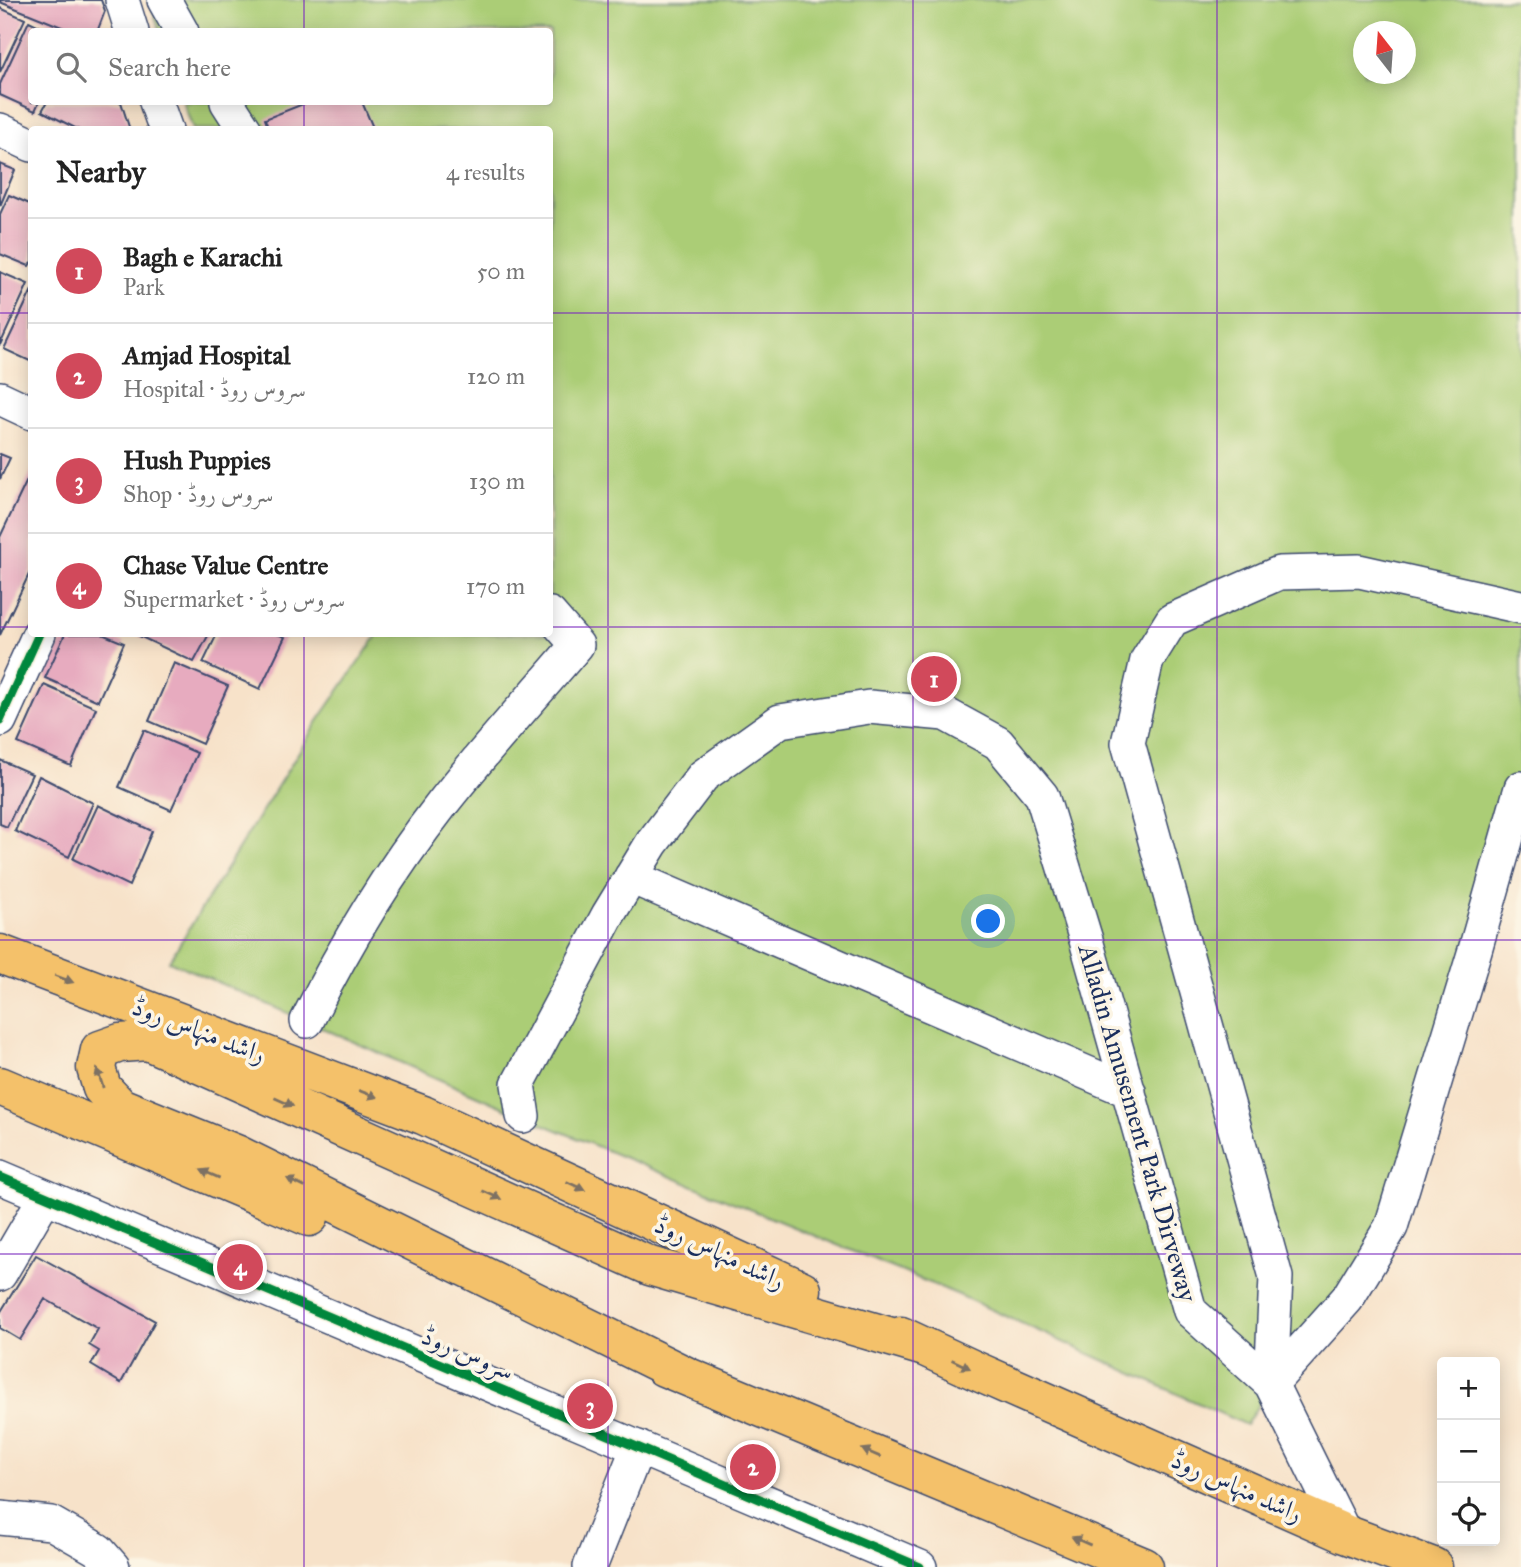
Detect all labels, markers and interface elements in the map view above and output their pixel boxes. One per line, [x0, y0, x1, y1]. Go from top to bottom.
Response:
north arrow [1353, 21, 1416, 84]
search box [28, 28, 553, 105]
icon: search [52, 48, 90, 86]
text: Search here [108, 51, 231, 83]
text: Nearby [56, 154, 146, 190]
text: 4 results [446, 158, 525, 186]
text: Bagh e Karachi [123, 241, 283, 273]
text: 1 [74, 257, 84, 285]
text: 50 m [477, 257, 525, 285]
text: Park [123, 273, 165, 301]
text: Amjad Hospital [123, 339, 291, 371]
text: 2 [73, 362, 85, 390]
text: 120 m [467, 362, 525, 390]
text: Hospital · سروس روڈ [123, 375, 306, 403]
text: Hush Puppies [123, 444, 271, 476]
text: 3 [74, 467, 84, 495]
text: 130 m [469, 467, 525, 495]
text: Shop · سروس روڈ [123, 480, 273, 508]
text: Chase Value Centre [123, 549, 328, 581]
text: 4 [73, 572, 85, 600]
text: 170 m [466, 572, 525, 600]
text: Supermarket · سروس روڈ [123, 585, 345, 613]
pin: 1 [911, 653, 957, 705]
your location [971, 904, 1005, 938]
street label: Alladin Amusement Park Dirveway [1071, 940, 1205, 1306]
one-way arrow [53, 973, 74, 984]
street label: راشد منہاس روڈ [127, 990, 270, 1071]
one-way arrow [94, 1068, 105, 1089]
one-way arrow [358, 1089, 379, 1100]
one-way arrow [274, 1096, 294, 1108]
one-way arrow [199, 1169, 220, 1180]
one-way arrow [286, 1178, 306, 1189]
one-way arrow [566, 1180, 586, 1192]
one-way arrow [481, 1190, 502, 1201]
street label: راشد منہاس روڈ [649, 1208, 790, 1297]
pin: 4 [217, 1241, 263, 1293]
street label: سروس روڈ [416, 1319, 519, 1388]
map controls [1437, 1357, 1500, 1546]
button: + [1437, 1357, 1500, 1420]
one-way arrow [950, 1359, 971, 1370]
pin: 3 [567, 1380, 613, 1432]
button: − [1437, 1420, 1500, 1483]
pin: 2 [730, 1441, 776, 1493]
street label: راشد منہاس روڈ [1166, 1443, 1308, 1530]
one-way arrow [860, 1447, 881, 1458]
button: locate [1437, 1483, 1500, 1546]
one-way arrow [1070, 1535, 1091, 1546]

